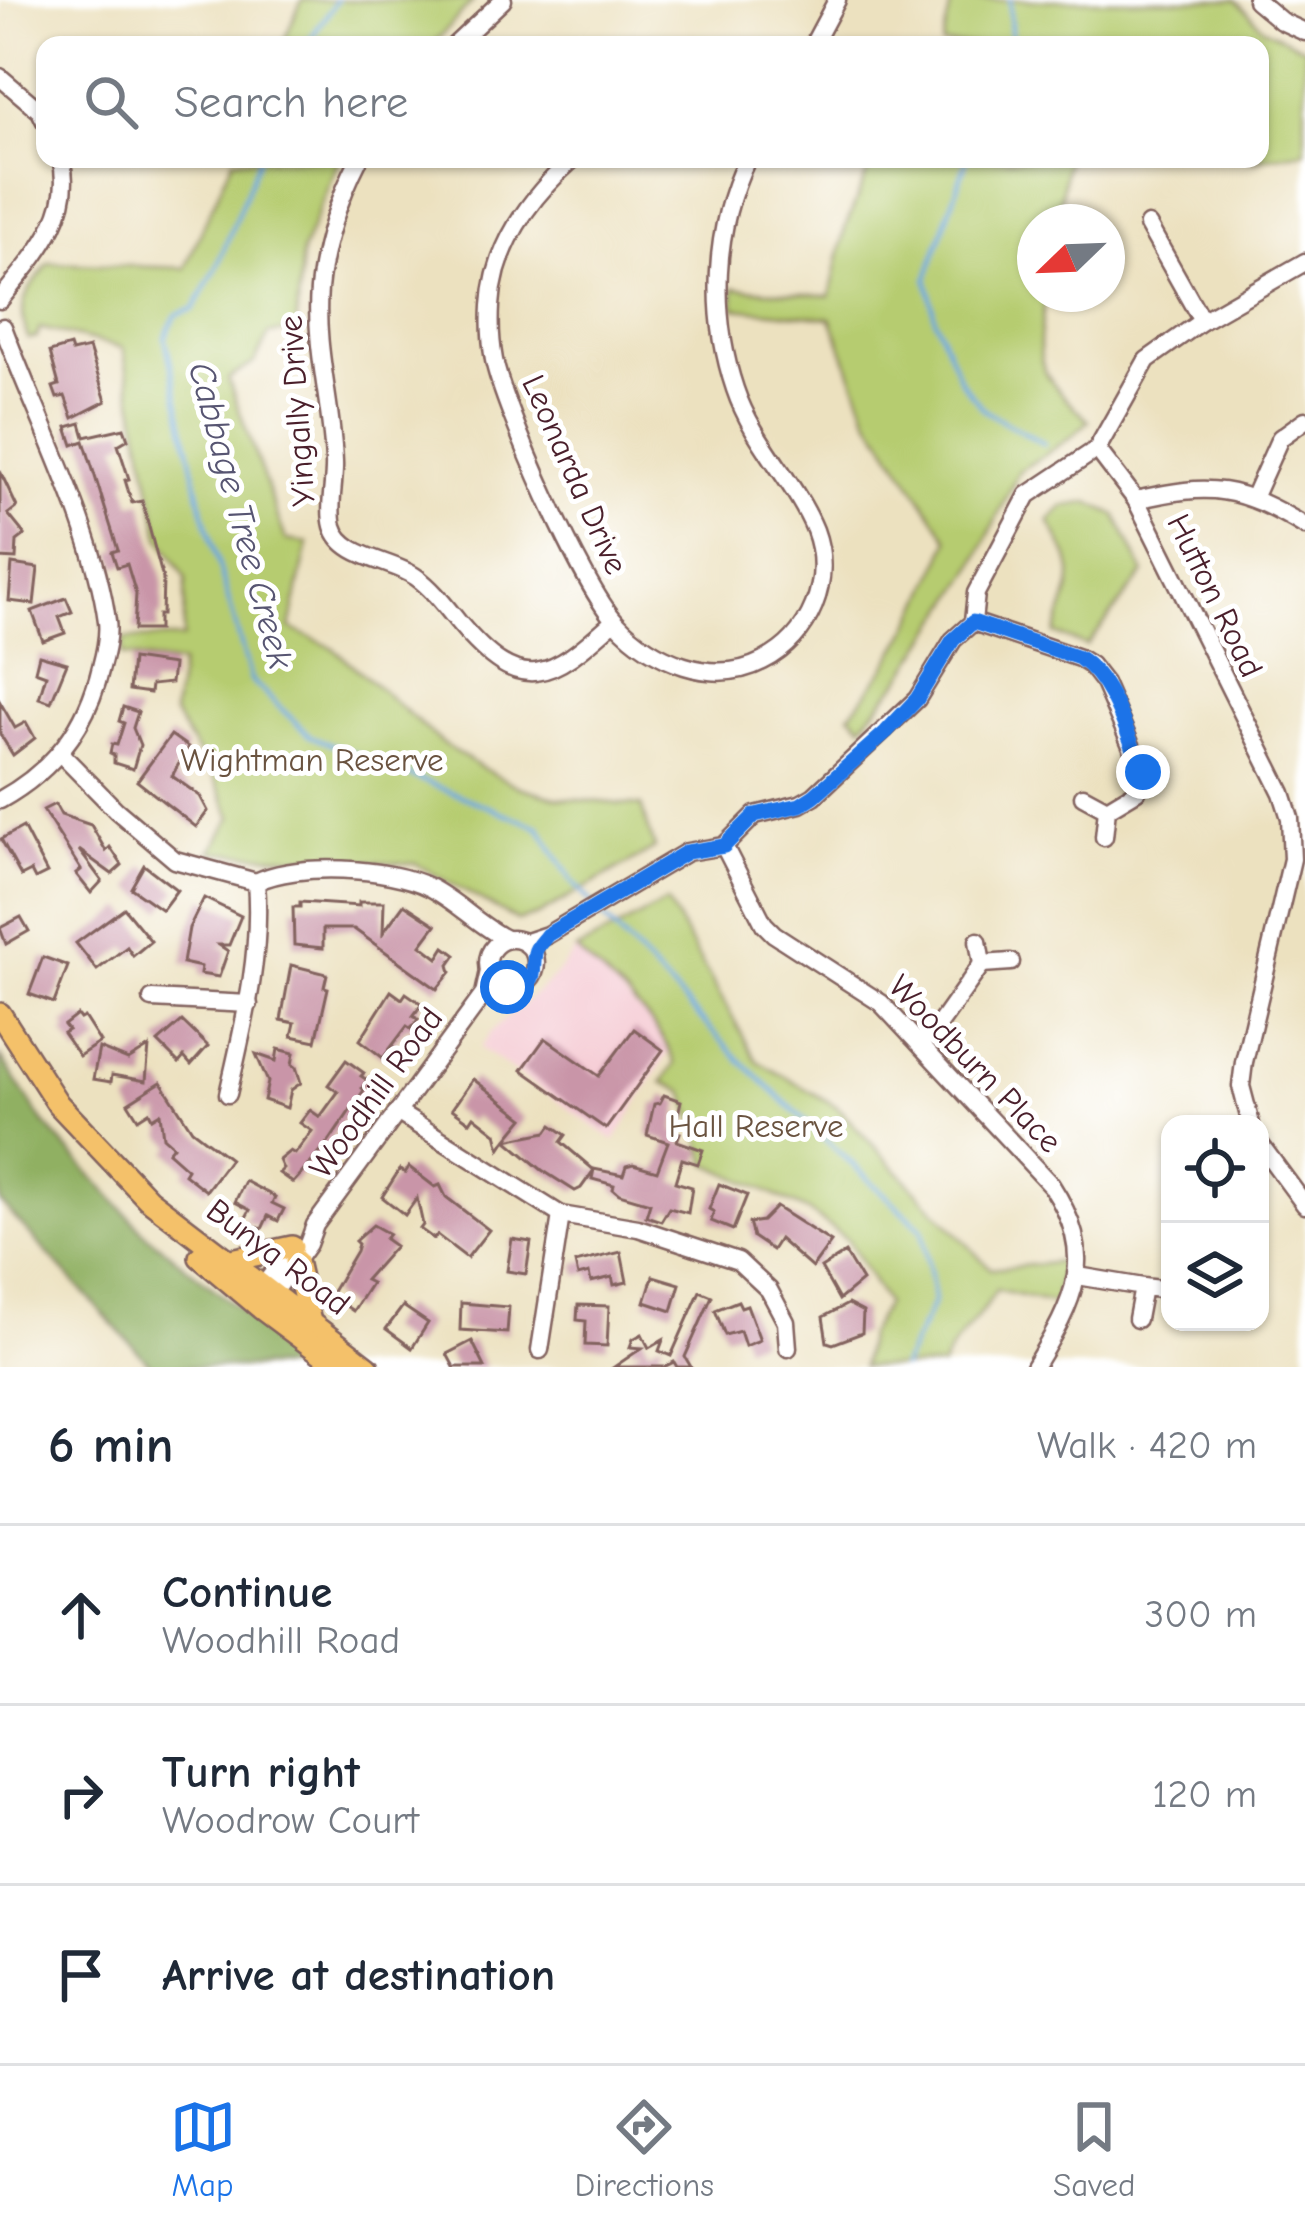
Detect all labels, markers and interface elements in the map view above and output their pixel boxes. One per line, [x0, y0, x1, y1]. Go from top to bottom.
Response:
search box [36, 36, 1269, 168]
icon: search [78, 69, 144, 135]
text: Search here [174, 76, 408, 128]
north arrow [1017, 204, 1125, 312]
street label: Yingally Drive [271, 314, 323, 508]
water label: Cabbage Tree Creek [180, 358, 301, 674]
street label: Leonarda Drive [514, 369, 636, 580]
street label: Hutton Road [1159, 508, 1271, 683]
park label: Wightman Reserve [180, 741, 444, 779]
route end [1116, 745, 1170, 799]
route start [480, 960, 534, 1014]
street label: Woodburn Place [881, 967, 1069, 1160]
street label: Woodhill Road [301, 1000, 450, 1185]
park label: Hall Reserve [668, 1107, 844, 1145]
map controls [1161, 1115, 1269, 1331]
button: locate [1161, 1115, 1269, 1223]
street label: Bunya Road [199, 1191, 357, 1323]
button: layers [1161, 1223, 1269, 1331]
text: 6 min [48, 1416, 174, 1475]
text: Walk · 420 m [1037, 1423, 1257, 1468]
text: Continue [162, 1566, 332, 1618]
icon: ahead [48, 1582, 114, 1648]
text: 300 m [1144, 1592, 1257, 1637]
text: Woodhill Road [162, 1618, 400, 1663]
text: Turn right [162, 1746, 360, 1798]
icon: right [48, 1762, 114, 1828]
text: 120 m [1152, 1772, 1257, 1817]
text: Woodrow Court [162, 1798, 419, 1843]
icon: arrive [48, 1942, 114, 2008]
text: Arrive at destination [162, 1949, 555, 2001]
tab: Map [170, 2094, 236, 2204]
tab: Directions [575, 2094, 714, 2204]
tab: Saved [1053, 2094, 1135, 2204]

